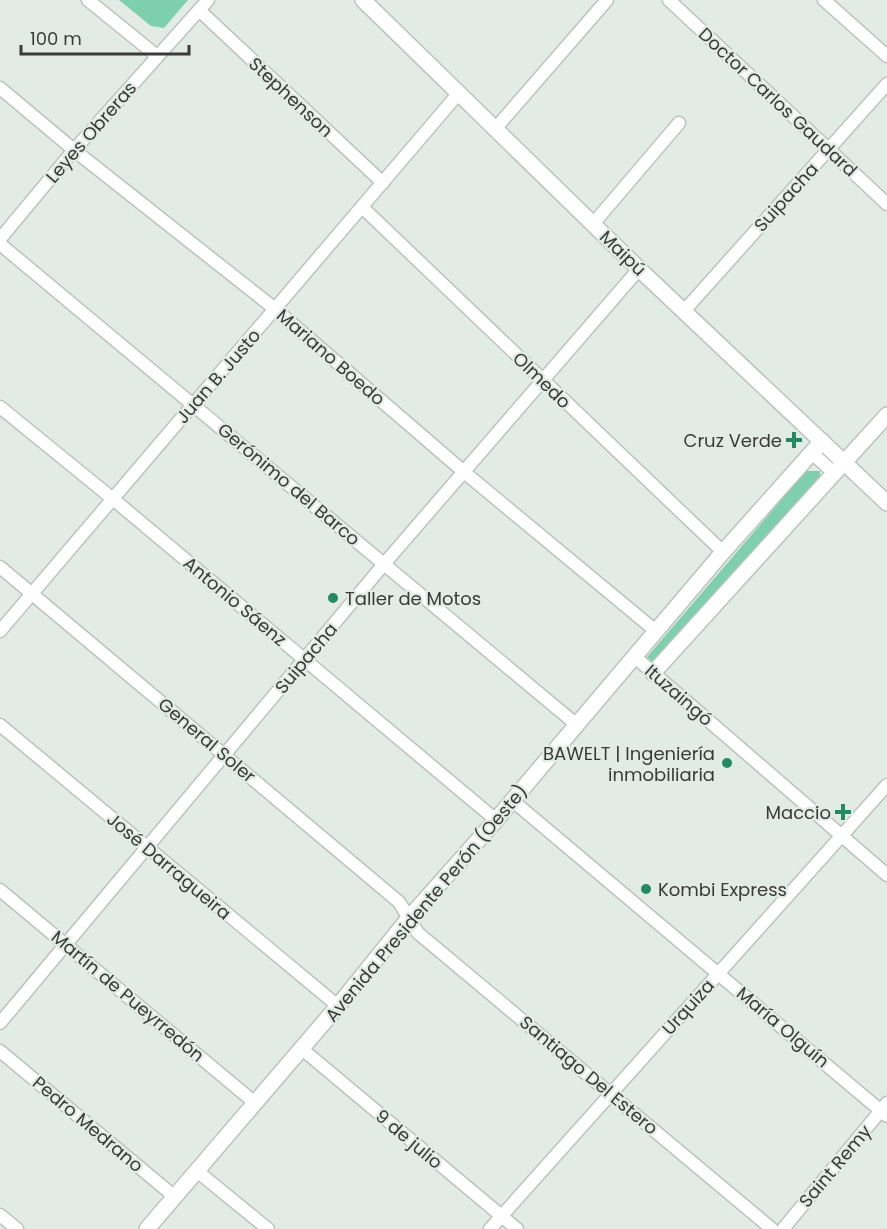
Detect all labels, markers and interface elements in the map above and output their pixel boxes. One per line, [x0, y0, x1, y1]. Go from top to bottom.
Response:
scale bar [21, 18, 189, 56]
street label: Doctor Carlos Gaudard [693, 22, 863, 182]
text: 100 m [30, 26, 82, 51]
street label: Stephenson [243, 51, 339, 143]
street label: Leyes Obreras [40, 76, 142, 188]
street label: Suipacha [748, 157, 824, 237]
street label: Maipú [594, 225, 652, 281]
street label: Mariano Boedo [271, 303, 391, 411]
street label: Juan B. Justo [170, 323, 266, 429]
street label: Olmedo [507, 346, 577, 414]
street label: Gerónimo del Barco [212, 417, 366, 551]
place label: Cruz Verde [684, 428, 782, 453]
marker: Cruz Verde [787, 433, 801, 447]
street label: Antonio Sáenz [178, 550, 292, 652]
place label: Taller de Motos [345, 586, 481, 611]
marker: Taller de Motos [326, 591, 340, 605]
street label: Suipacha [269, 617, 343, 699]
street label: Ituzaingó [640, 659, 718, 731]
street label: General Soler [153, 692, 261, 788]
place label: BAWELT | Ingeniería inmobiliaria [543, 741, 715, 787]
marker: BAWELT | Ingeniería inmobiliaria [720, 756, 734, 770]
street label: Avenida Presidente Perón (Oeste) [319, 779, 533, 1027]
place label: Maccio [766, 800, 831, 825]
marker: Maccio [836, 805, 850, 819]
street label: José Darragueira [102, 807, 236, 925]
place label: Kombi Express [658, 877, 787, 902]
marker: Kombi Express [639, 882, 653, 896]
street label: Martín de Pueyrredón [46, 924, 210, 1068]
street label: Urquiza [656, 974, 720, 1040]
street label: María Olguín [731, 981, 835, 1073]
street label: Santiago Del Estero [514, 1010, 664, 1140]
street label: Pedro Medrano [27, 1070, 149, 1178]
street label: 9 de julio [370, 1104, 448, 1174]
street label: Saint Remy [793, 1119, 877, 1213]

